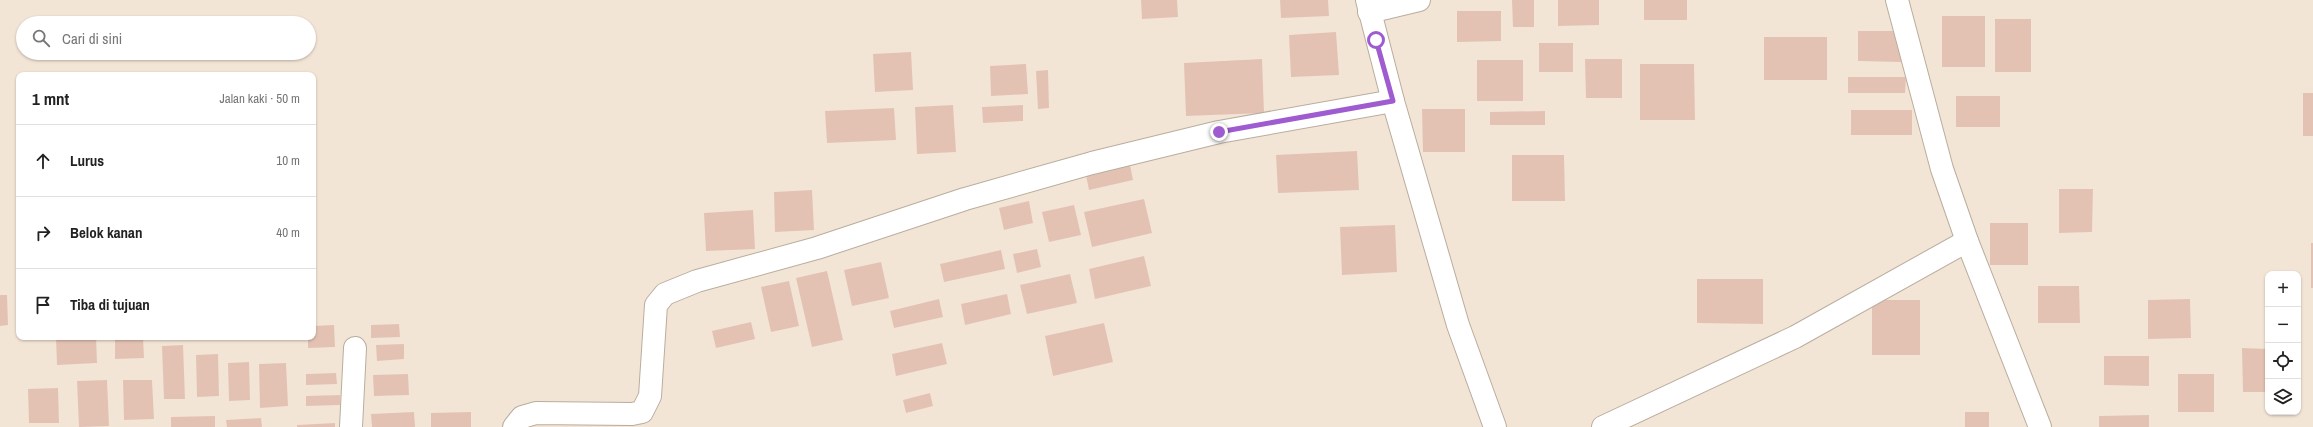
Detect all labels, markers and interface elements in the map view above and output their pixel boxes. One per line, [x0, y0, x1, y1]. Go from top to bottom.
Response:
search box [16, 16, 316, 60]
icon: search [30, 27, 52, 49]
text: Cari di sini [62, 28, 122, 49]
route start [1367, 31, 1385, 49]
text: 1 mnt [32, 87, 69, 110]
text: Jalan kaki · 50 m [219, 90, 300, 107]
route end [1210, 123, 1228, 141]
icon: ahead [32, 150, 54, 172]
text: Lurus [70, 150, 104, 171]
text: 10 m [276, 152, 300, 169]
icon: right [32, 222, 54, 244]
text: Belok kanan [70, 222, 142, 243]
text: 40 m [276, 224, 300, 241]
map controls [2265, 271, 2301, 415]
button: + [2265, 271, 2301, 307]
icon: arrive [32, 294, 54, 316]
text: Tiba di tujuan [70, 294, 150, 315]
button: − [2265, 307, 2301, 343]
button: locate [2265, 343, 2301, 379]
button: layers [2265, 379, 2301, 415]

